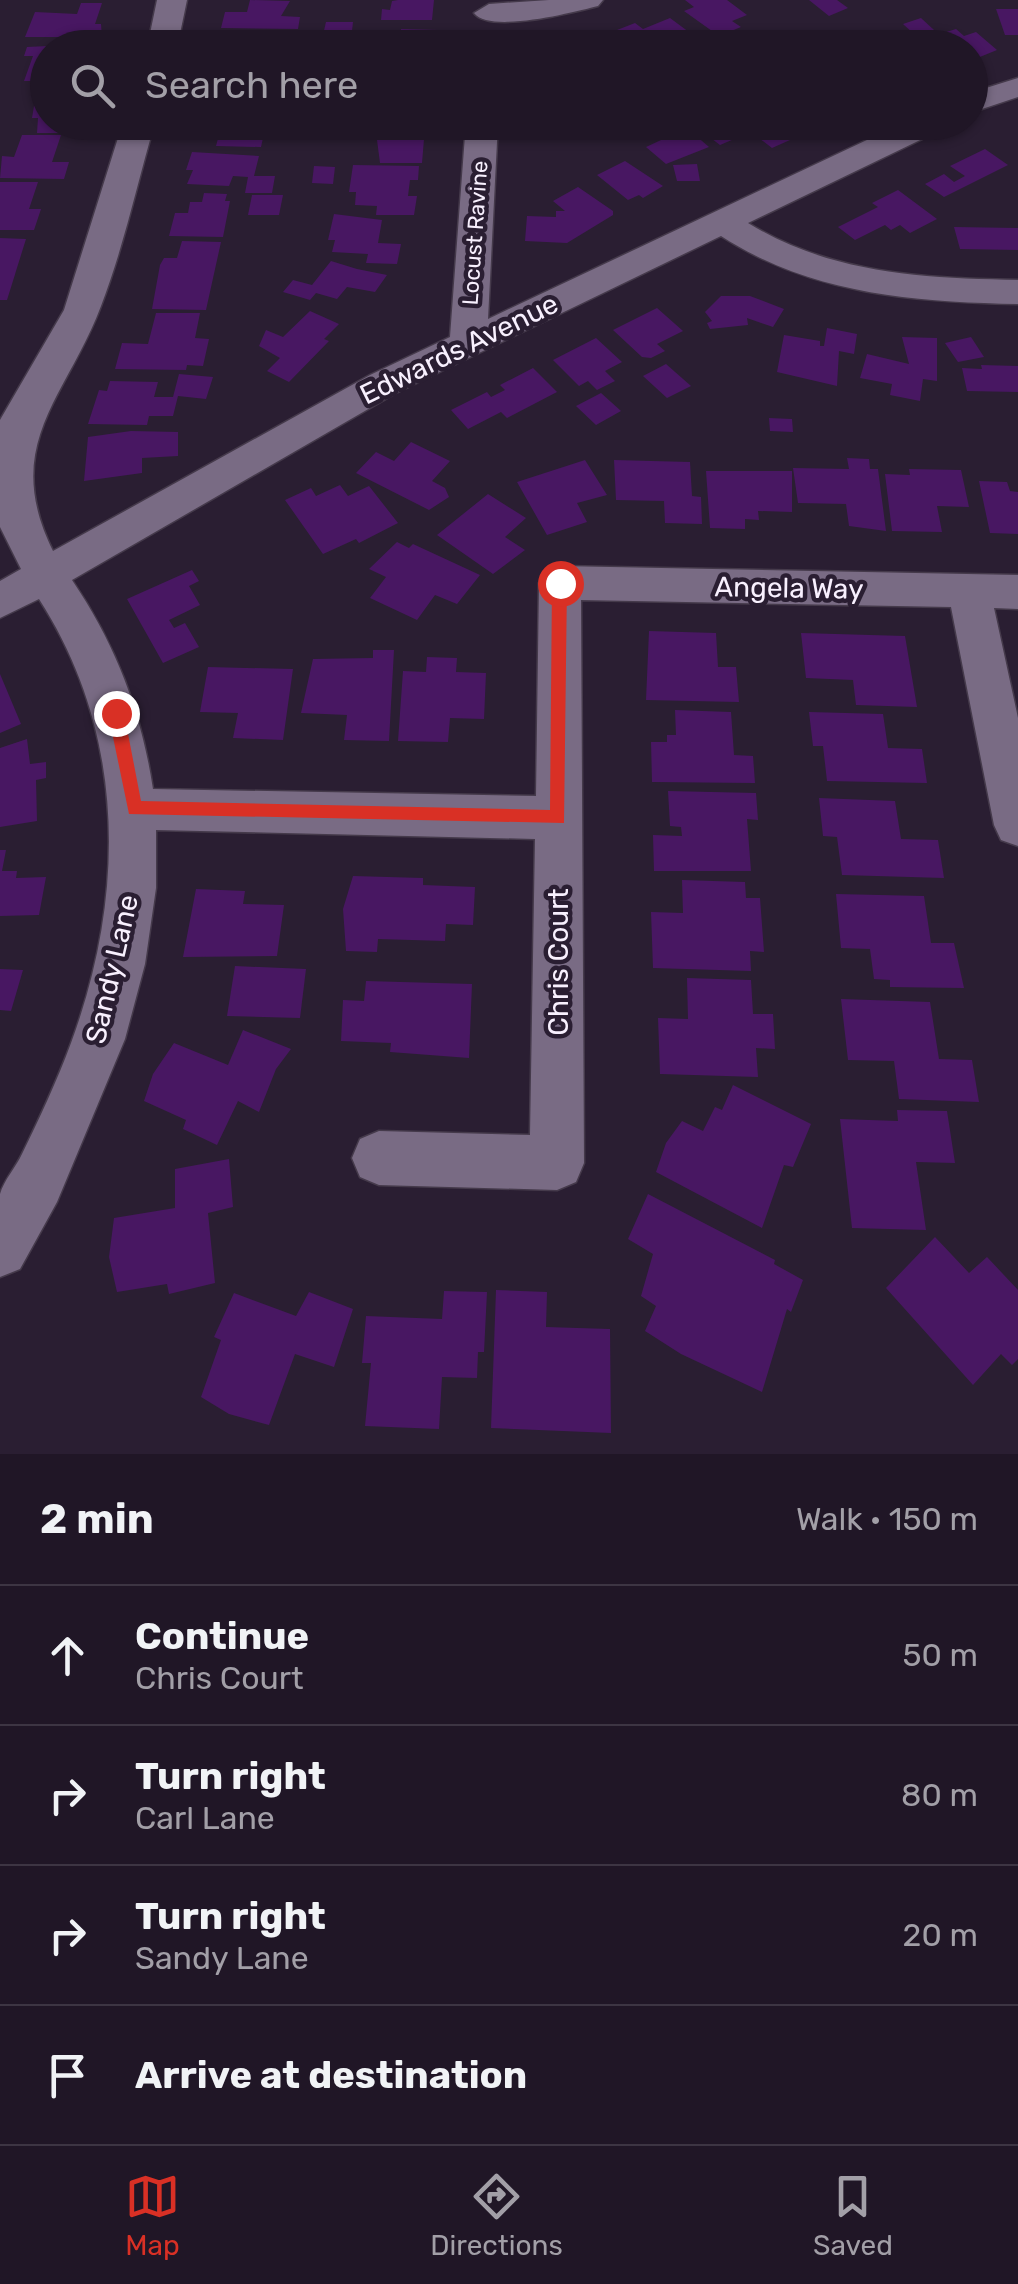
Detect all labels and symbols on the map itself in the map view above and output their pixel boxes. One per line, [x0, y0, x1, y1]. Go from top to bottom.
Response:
street label: Locust Ravine [456, 160, 494, 306]
street label: Edwards Avenue [355, 287, 563, 411]
route start [538, 561, 584, 607]
street label: Angela Way [714, 570, 864, 606]
route end [94, 691, 140, 737]
street label: Chris Court [542, 888, 575, 1036]
street label: Sandy Lane [79, 891, 145, 1047]

